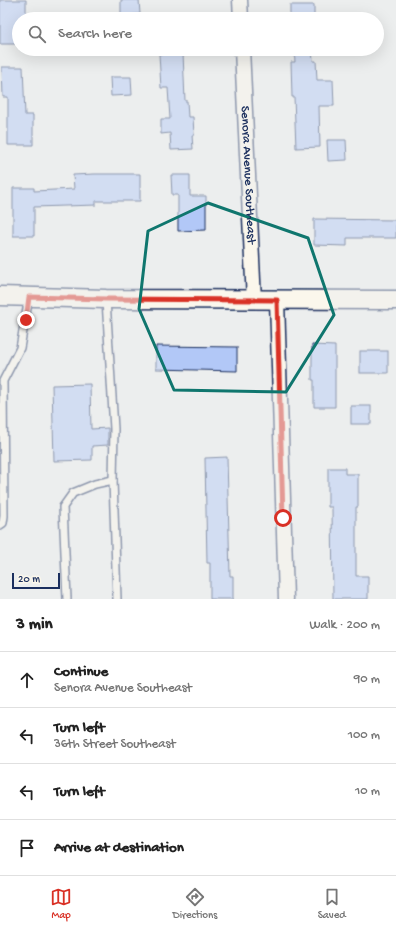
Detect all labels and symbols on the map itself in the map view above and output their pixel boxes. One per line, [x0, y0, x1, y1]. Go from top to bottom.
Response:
street label: Senora Avenue Southeast [237, 106, 259, 246]
route end [17, 311, 35, 329]
route start [274, 509, 292, 527]
scale bar [12, 571, 60, 590]

